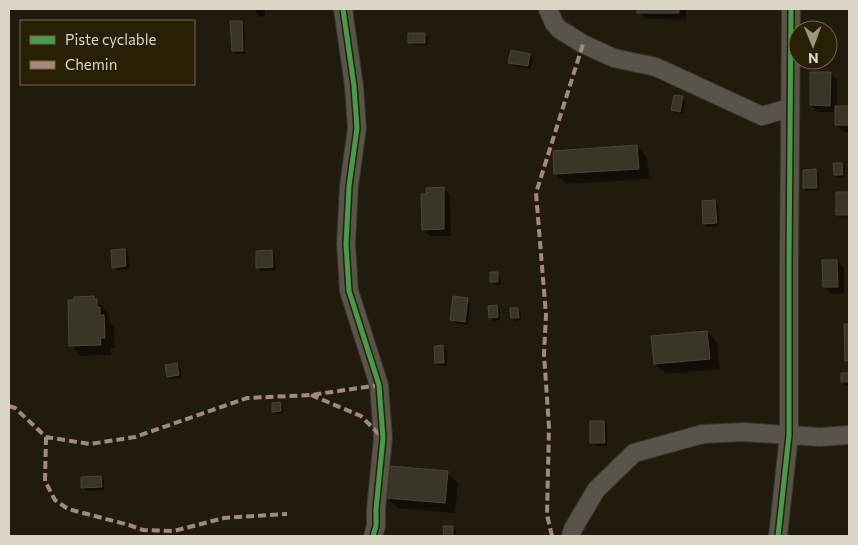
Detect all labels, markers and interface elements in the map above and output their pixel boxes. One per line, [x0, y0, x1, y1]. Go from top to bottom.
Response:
legend [20, 20, 195, 85]
north arrow [788, 20, 838, 70]
text: Piste cyclable [65, 30, 157, 48]
text: N [808, 50, 819, 67]
text: Chemin [65, 55, 117, 73]

